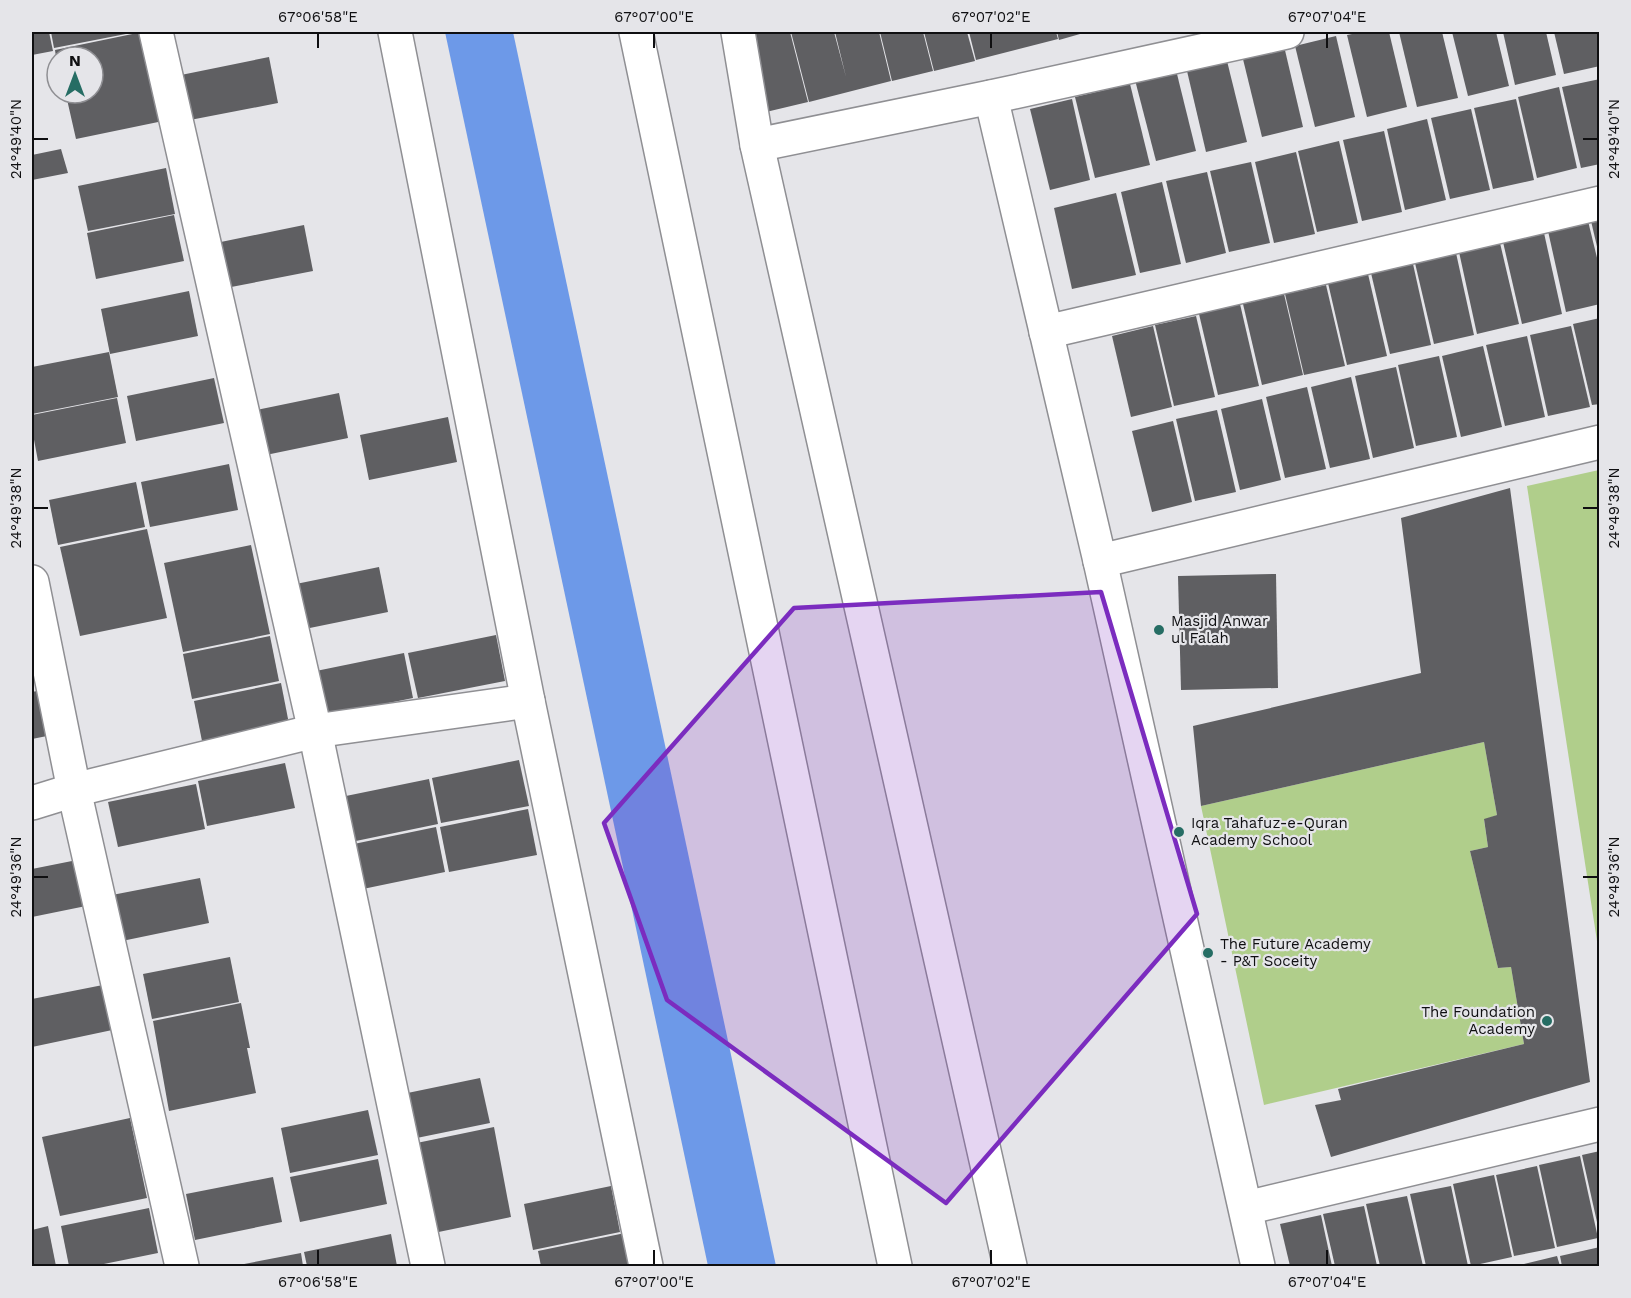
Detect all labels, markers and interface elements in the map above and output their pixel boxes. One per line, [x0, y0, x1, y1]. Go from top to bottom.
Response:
text: 67°06'58"E [278, 8, 358, 26]
text: 67°07'00"E [614, 8, 694, 26]
text: 67°07'02"E [952, 8, 1030, 26]
text: 67°07'04"E [1288, 8, 1366, 26]
north arrow [45, 45, 105, 105]
text: N [69, 51, 81, 70]
text: 24°49'40"N [7, 99, 25, 179]
text: 24°49'40"N [1605, 99, 1623, 179]
text: 24°49'38"N [7, 468, 25, 548]
text: 24°49'38"N [1605, 468, 1623, 548]
place label: Masjid Anwar ul Falah [1171, 612, 1268, 647]
marker: Masjid Anwar ul Falah [1152, 623, 1166, 637]
place label: Iqra Tahafuz-e-Quran Academy School [1191, 814, 1348, 849]
marker: Iqra Tahafuz-e-Quran Academy School [1172, 825, 1186, 839]
text: 24°49'36"N [7, 837, 25, 917]
text: 24°49'36"N [1605, 837, 1623, 917]
place label: The Future Academy - P&T Soceity [1220, 935, 1371, 970]
marker: The Future Academy - P&T Soceity [1201, 946, 1215, 960]
place label: The Foundation Academy [1421, 1003, 1535, 1038]
marker: The Foundation Academy [1540, 1014, 1554, 1028]
text: 67°06'58"E [278, 1273, 358, 1291]
text: 67°07'00"E [614, 1273, 694, 1291]
text: 67°07'02"E [952, 1273, 1030, 1291]
text: 67°07'04"E [1288, 1273, 1366, 1291]

